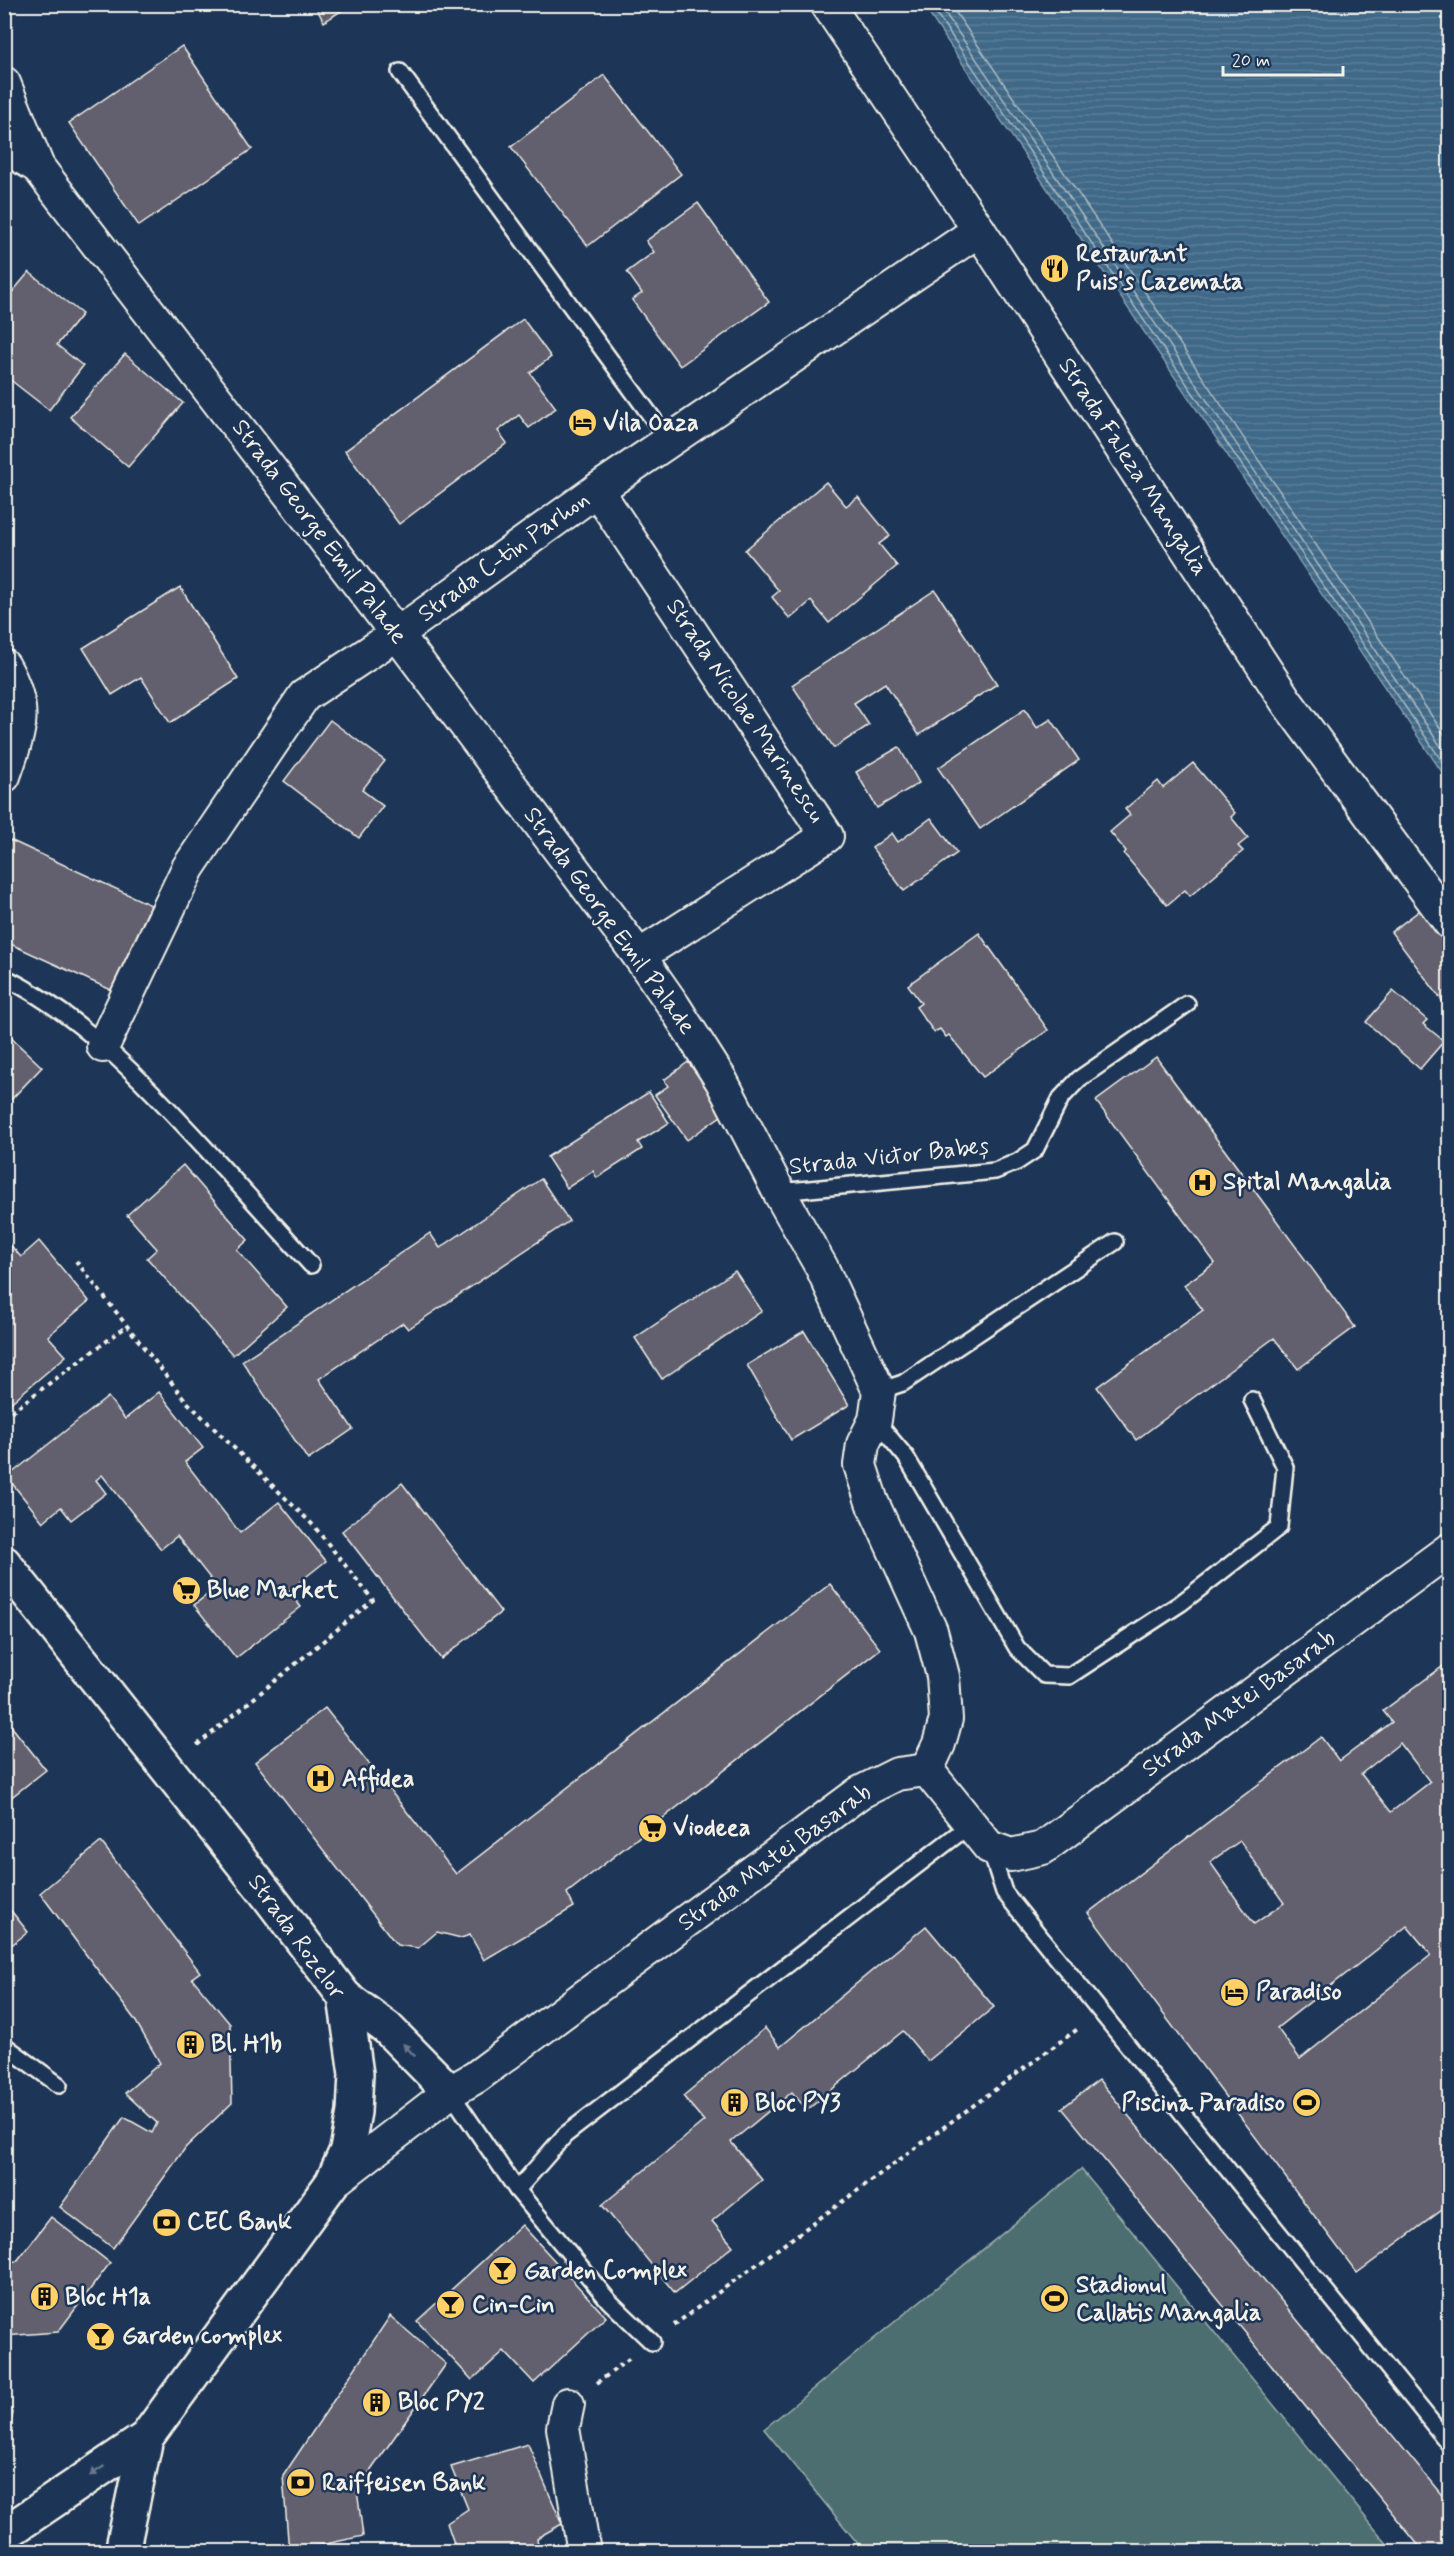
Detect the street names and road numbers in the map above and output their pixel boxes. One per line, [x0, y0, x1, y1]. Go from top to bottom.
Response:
street label: Strada Faleza Mangalia [1051, 352, 1215, 582]
street label: Strada George Emil Palade [224, 413, 414, 651]
street label: Strada C-tin Parhon [412, 484, 596, 630]
street label: Strada Nicolae Marinescu [658, 593, 832, 829]
street label: Strada George Emil Palade [516, 801, 702, 1041]
street label: Strada Victor Babeș [788, 1131, 991, 1183]
street label: Strada Matei Basarab [1136, 1623, 1342, 1785]
street label: Strada Matei Basarab [672, 1777, 878, 1939]
street label: Strada Rozelor [240, 1868, 352, 2006]

